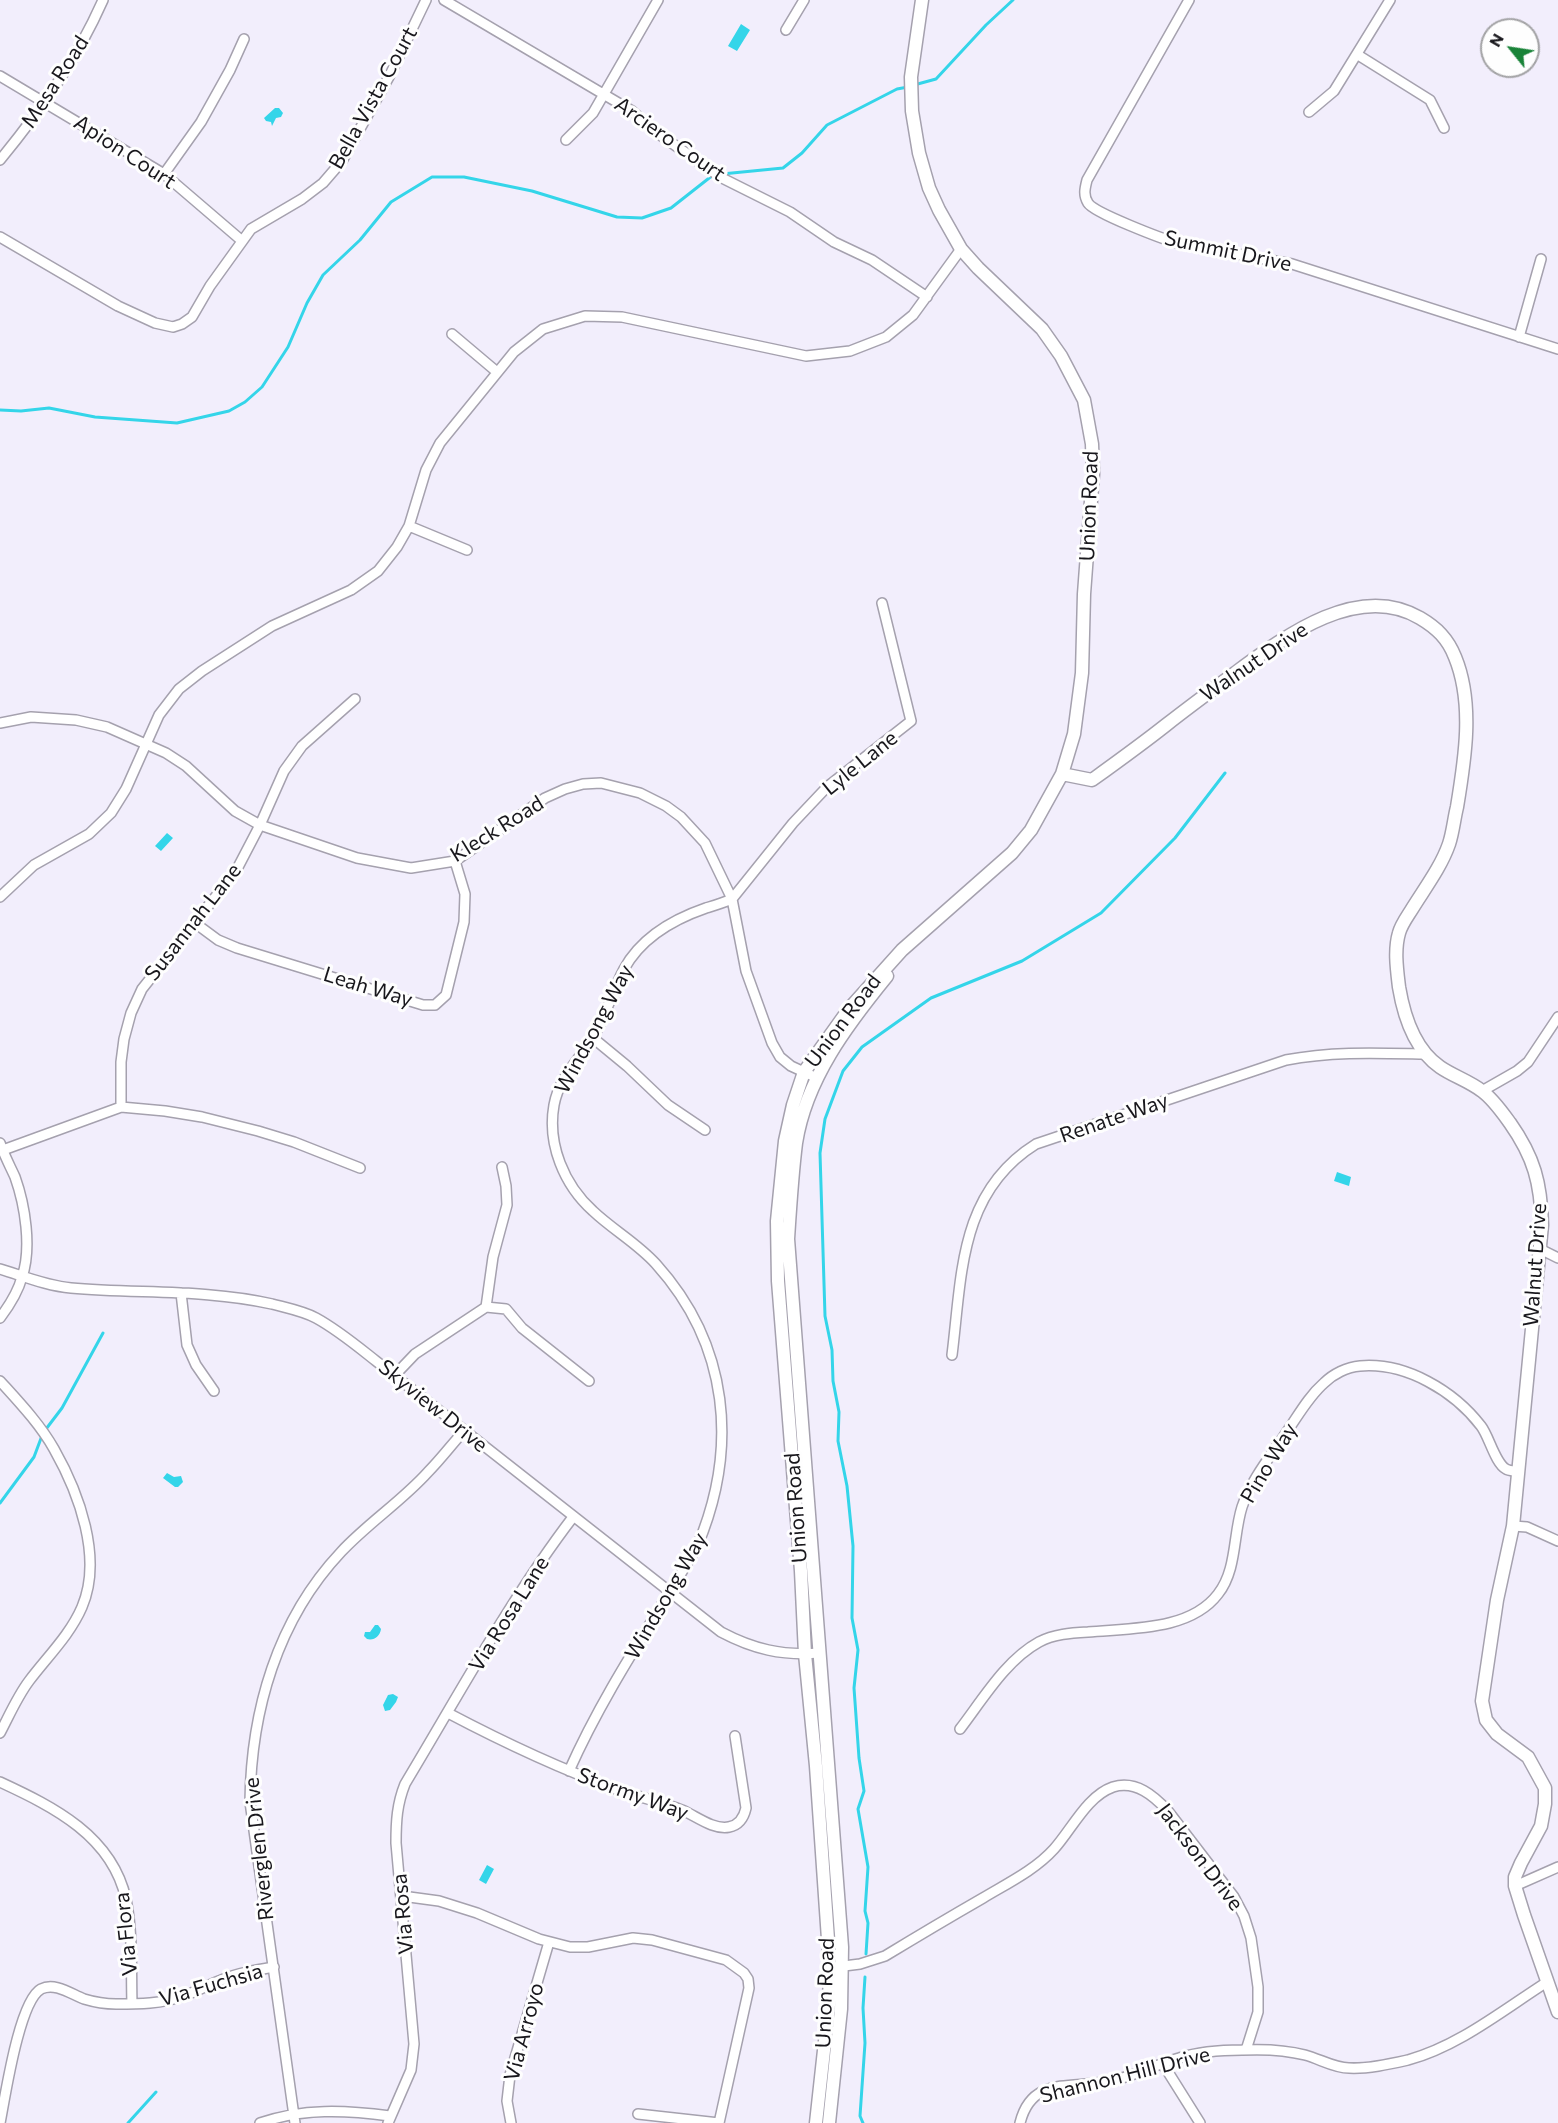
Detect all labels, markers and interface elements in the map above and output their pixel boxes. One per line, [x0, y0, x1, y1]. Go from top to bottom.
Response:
north arrow [1480, 18, 1540, 78]
street label: Bella Vista Court [323, 22, 423, 174]
text: N [1484, 30, 1507, 50]
street label: Mesa Road [16, 31, 94, 133]
street label: Arciero Court [610, 92, 730, 186]
street label: Apion Court [69, 110, 181, 194]
street label: Summit Drive [1162, 225, 1294, 277]
street label: Union Road [1074, 450, 1104, 562]
street label: Walnut Drive [1196, 617, 1312, 707]
street label: Lyle Lane [818, 725, 902, 801]
street label: Kleck Road [446, 790, 548, 868]
street label: Susannah Lane [139, 858, 247, 986]
street label: Windsong Way [549, 960, 639, 1098]
street label: Leah Way [320, 961, 416, 1013]
street label: Union Road [800, 969, 886, 1073]
street label: Renate Way [1056, 1088, 1172, 1148]
street label: Walnut Drive [1518, 1202, 1552, 1328]
street label: Skyview Drive [373, 1354, 493, 1458]
street label: Pino Way [1235, 1418, 1303, 1508]
street label: Union Road [780, 1452, 812, 1564]
street label: Windsong Way [619, 1528, 713, 1664]
street label: Via Rosa Lane [464, 1552, 554, 1676]
street label: Stormy Way [574, 1762, 692, 1826]
street label: Riverglen Drive [239, 1776, 279, 1922]
street label: Jackson Drive [1151, 1798, 1249, 1916]
street label: Via Rosa [387, 1873, 419, 1955]
street label: Via Flora [109, 1891, 143, 1977]
street label: Union Road [810, 1937, 840, 2049]
street label: Via Fuchsia [156, 1958, 266, 2012]
street label: Via Arroyo [499, 1980, 549, 2084]
street label: Shannon Hill Drive [1037, 2042, 1213, 2108]

